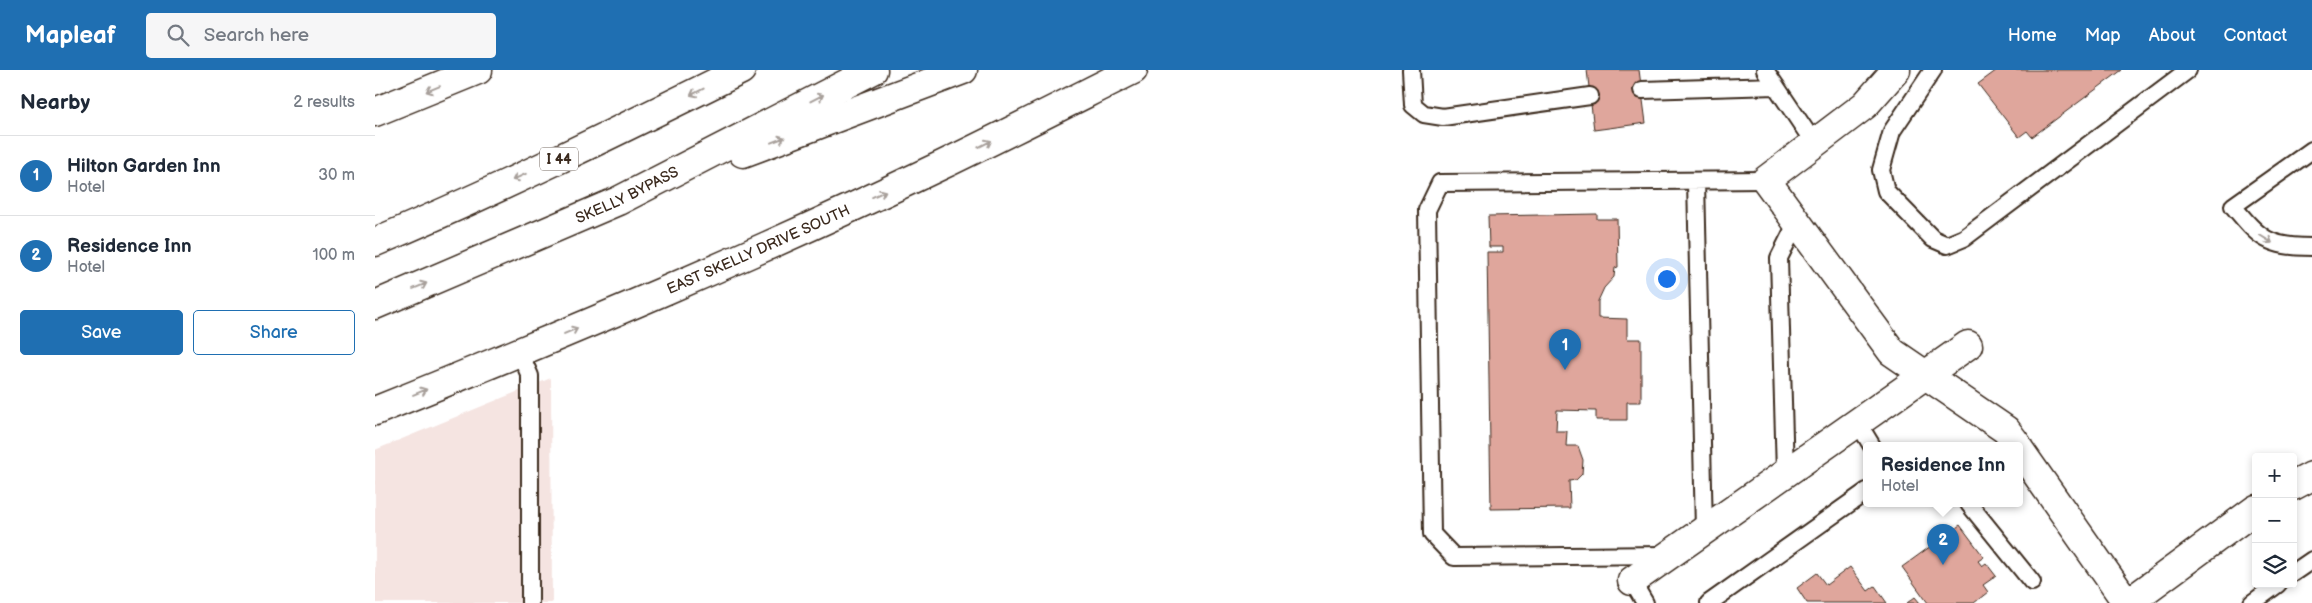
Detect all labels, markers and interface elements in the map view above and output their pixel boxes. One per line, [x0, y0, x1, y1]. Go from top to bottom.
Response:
search box [146, 13, 496, 58]
text: Mapleaf [25, 21, 116, 50]
icon: search [164, 21, 192, 49]
text: Search here [204, 24, 309, 47]
text: Home [2008, 25, 2057, 46]
text: Map [2085, 25, 2121, 46]
text: About [2149, 25, 2196, 46]
text: Contact [2224, 25, 2287, 46]
one-way arrow [426, 84, 441, 94]
one-way arrow [690, 88, 705, 97]
text: Nearby [20, 90, 90, 115]
text: 2 results [293, 93, 355, 112]
one-way arrow [809, 93, 824, 102]
one-way arrow [770, 135, 785, 144]
one-way arrow [977, 139, 992, 148]
road number: I 44 [540, 148, 578, 170]
text: Hilton Garden Inn [67, 155, 221, 178]
street label: SKELLY BYPASS [573, 162, 682, 228]
text: 1 [33, 166, 39, 185]
text: 30 m [318, 166, 355, 185]
one-way arrow [512, 173, 527, 183]
text: Hotel [67, 178, 105, 197]
one-way arrow [871, 189, 886, 198]
street label: EAST SKELLY DRIVE SOUTH [664, 201, 853, 299]
one-way arrow [2259, 234, 2273, 244]
text: Residence Inn [67, 235, 192, 258]
text: 2 [31, 246, 41, 265]
text: 100 m [312, 246, 355, 265]
text: Hotel [67, 258, 105, 277]
your location [1654, 266, 1680, 292]
one-way arrow [412, 280, 427, 290]
button: Save [20, 310, 183, 355]
button: Share [193, 310, 355, 355]
one-way arrow [563, 325, 578, 335]
pin: 1 [1549, 329, 1581, 370]
one-way arrow [412, 387, 427, 397]
popup [1863, 442, 2023, 507]
map controls [2252, 453, 2297, 588]
button: + [2252, 453, 2297, 498]
text: Residence Inn [1881, 454, 2005, 477]
text: Hotel [1881, 477, 1919, 496]
button: − [2252, 498, 2297, 543]
pin: 2 [1927, 524, 1959, 565]
button: layers [2252, 543, 2297, 588]

